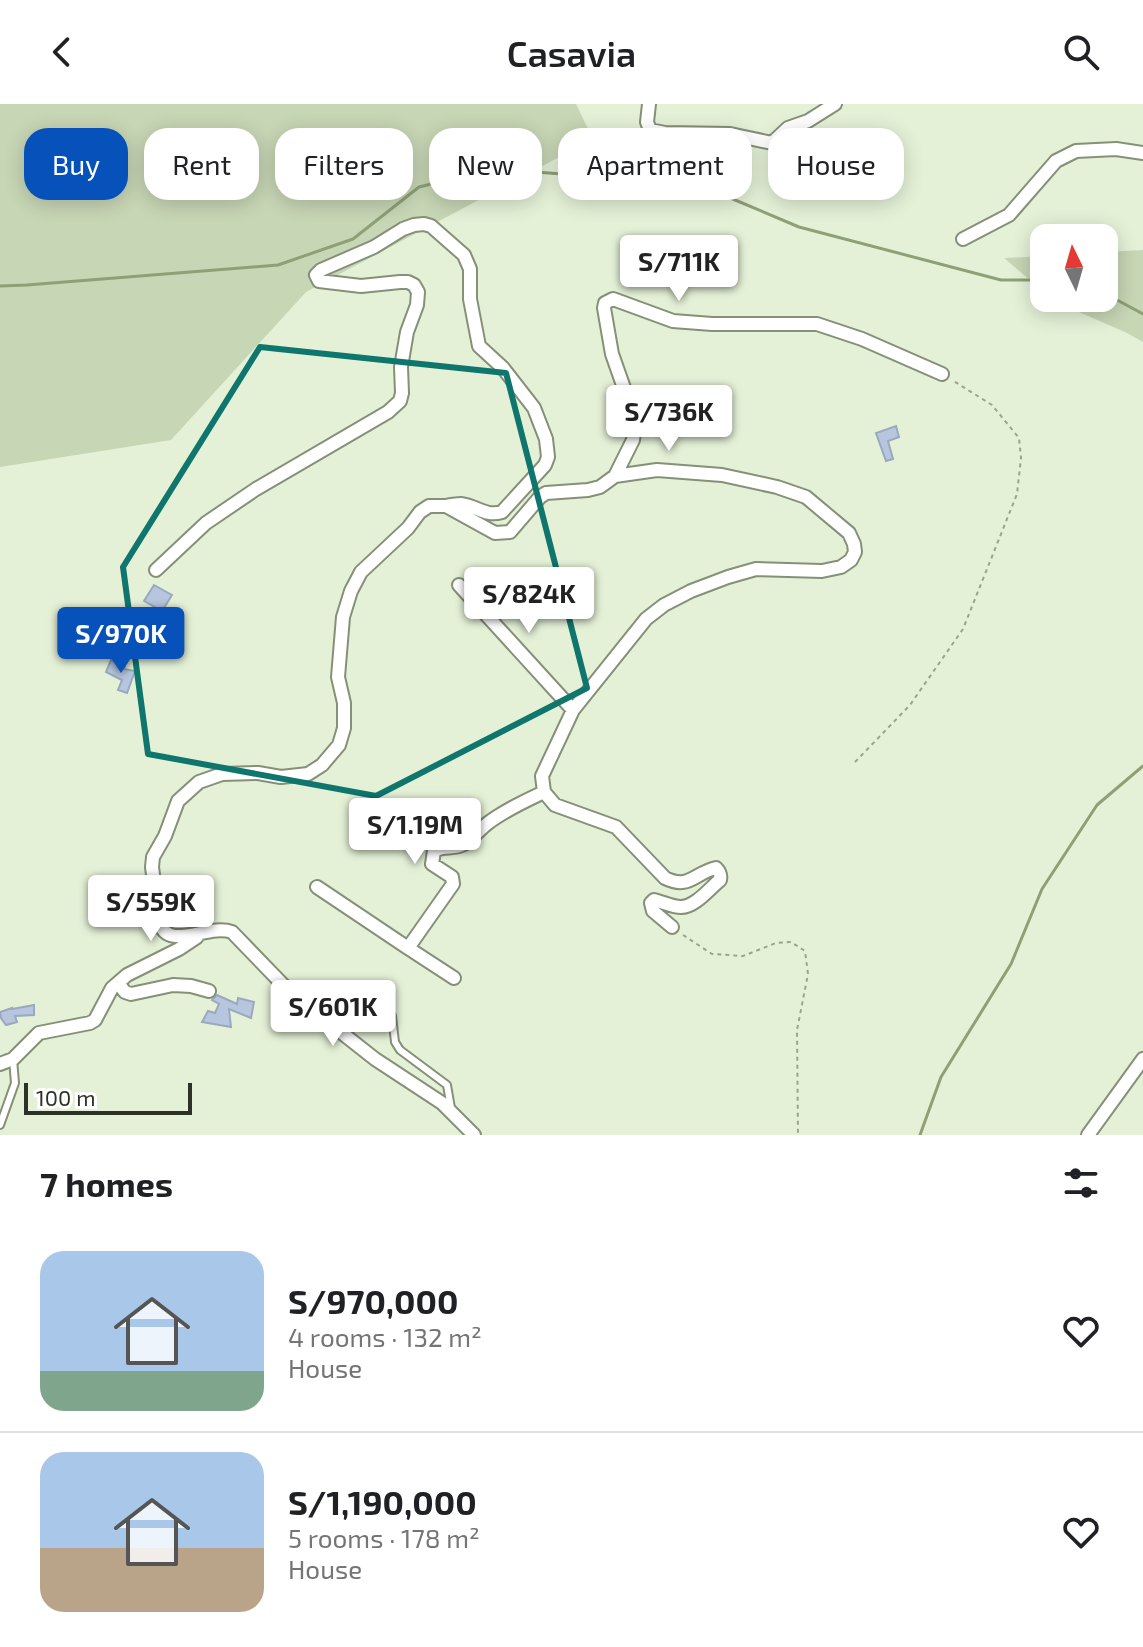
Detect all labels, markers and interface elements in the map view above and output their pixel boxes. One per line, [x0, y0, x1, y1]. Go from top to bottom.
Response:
icon: back [40, 30, 84, 74]
icon: search [1059, 30, 1103, 74]
text: Casavia [507, 31, 636, 74]
chip: Buy [24, 128, 128, 200]
chip: Rent [144, 128, 259, 200]
chip: Filters [275, 128, 413, 200]
chip: New [429, 128, 542, 200]
chip: Apartment [558, 128, 752, 200]
chip: House [768, 128, 904, 200]
north arrow [1030, 224, 1118, 312]
map controls [1030, 224, 1118, 312]
pin: S/711K [614, 235, 744, 303]
text: S/711K [638, 245, 720, 276]
pin: S/736K [604, 385, 734, 453]
text: S/736K [624, 395, 714, 426]
pin: S/824K [464, 567, 594, 635]
text: S/824K [482, 577, 576, 608]
pin: S/970K [56, 607, 186, 675]
text: S/970K [75, 617, 167, 648]
pin: S/1.19M [341, 798, 489, 866]
text: S/1.19M [367, 808, 463, 839]
pin: S/559K [86, 875, 216, 943]
text: S/559K [106, 885, 196, 916]
pin: S/601K [268, 980, 398, 1048]
text: S/601K [289, 990, 377, 1021]
scale bar [24, 1079, 192, 1115]
text: 100 m [36, 1084, 95, 1110]
icon: filters [1059, 1161, 1103, 1205]
text: 7 homes [40, 1163, 173, 1204]
text: S/970,000 [288, 1280, 458, 1321]
icon: home [104, 1283, 200, 1379]
icon: heart [1059, 1309, 1103, 1353]
text: 4 rooms · 132 m² [288, 1321, 482, 1352]
text: House [288, 1352, 362, 1383]
text: S/1,190,000 [288, 1481, 477, 1522]
icon: home [104, 1484, 200, 1580]
icon: heart [1059, 1510, 1103, 1554]
text: 5 rooms · 178 m² [288, 1522, 480, 1553]
text: House [288, 1553, 362, 1584]

